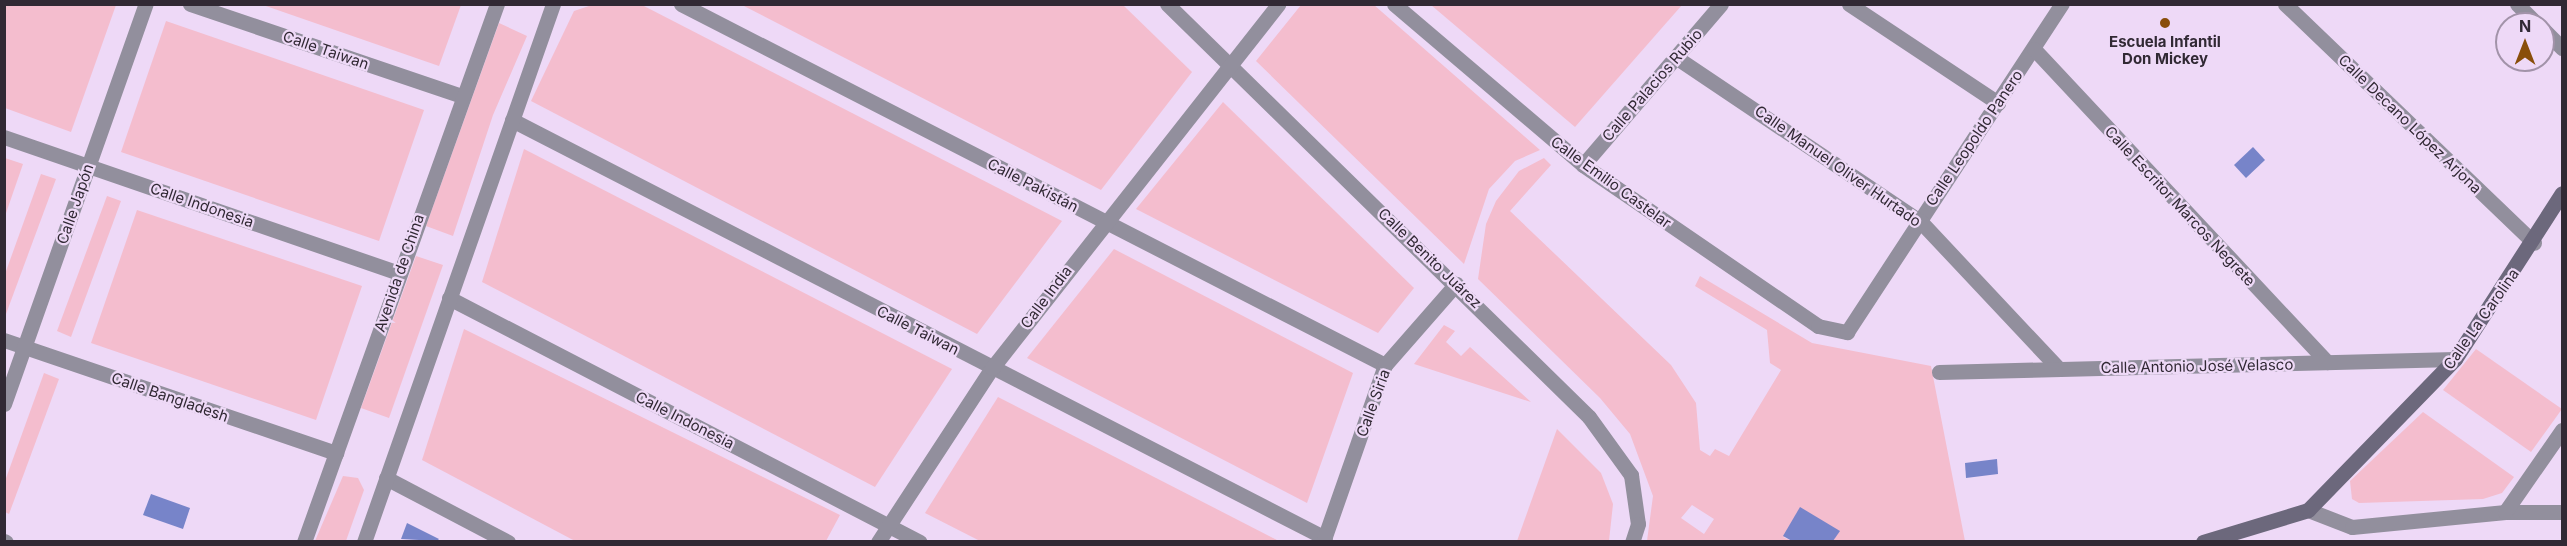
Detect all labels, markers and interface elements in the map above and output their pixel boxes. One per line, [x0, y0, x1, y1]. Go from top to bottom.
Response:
north arrow [2495, 12, 2555, 72]
marker: Escuela Infantil Don Mickey [2158, 16, 2172, 30]
text: N [2519, 16, 2531, 36]
street label: Calle Palacios Rubio [1598, 25, 1706, 145]
street label: Calle Taiwan [281, 27, 371, 73]
place label: Escuela Infantil Don Mickey [2109, 32, 2221, 67]
street label: Calle Decano López Arjona [2335, 51, 2485, 197]
street label: Calle Leopoldo Panero [1922, 67, 2026, 209]
street label: Calle Manuel Oliver Hurtado [1751, 102, 1925, 230]
street label: Calle Escritor Marcos Negrete [2101, 122, 2259, 290]
street label: Calle Emilio Castelar [1547, 132, 1675, 232]
street label: Calle Pakistán [985, 154, 1081, 216]
street label: Calle Japón [53, 162, 97, 246]
street label: Calle Indonesia [148, 179, 256, 231]
street label: Calle Benito Juárez [1375, 204, 1485, 312]
street label: Avenida de China [370, 212, 428, 334]
street label: Calle India [1017, 262, 1075, 332]
street label: Calle La Carolina [2439, 265, 2523, 373]
street label: Calle Taiwan [874, 302, 962, 358]
street label: Calle Antonio José Velasco [2101, 355, 2293, 377]
street label: Calle Siria [1352, 367, 1394, 439]
street label: Calle Bangladesh [109, 369, 231, 425]
street label: Calle Indonesia [633, 387, 737, 453]

